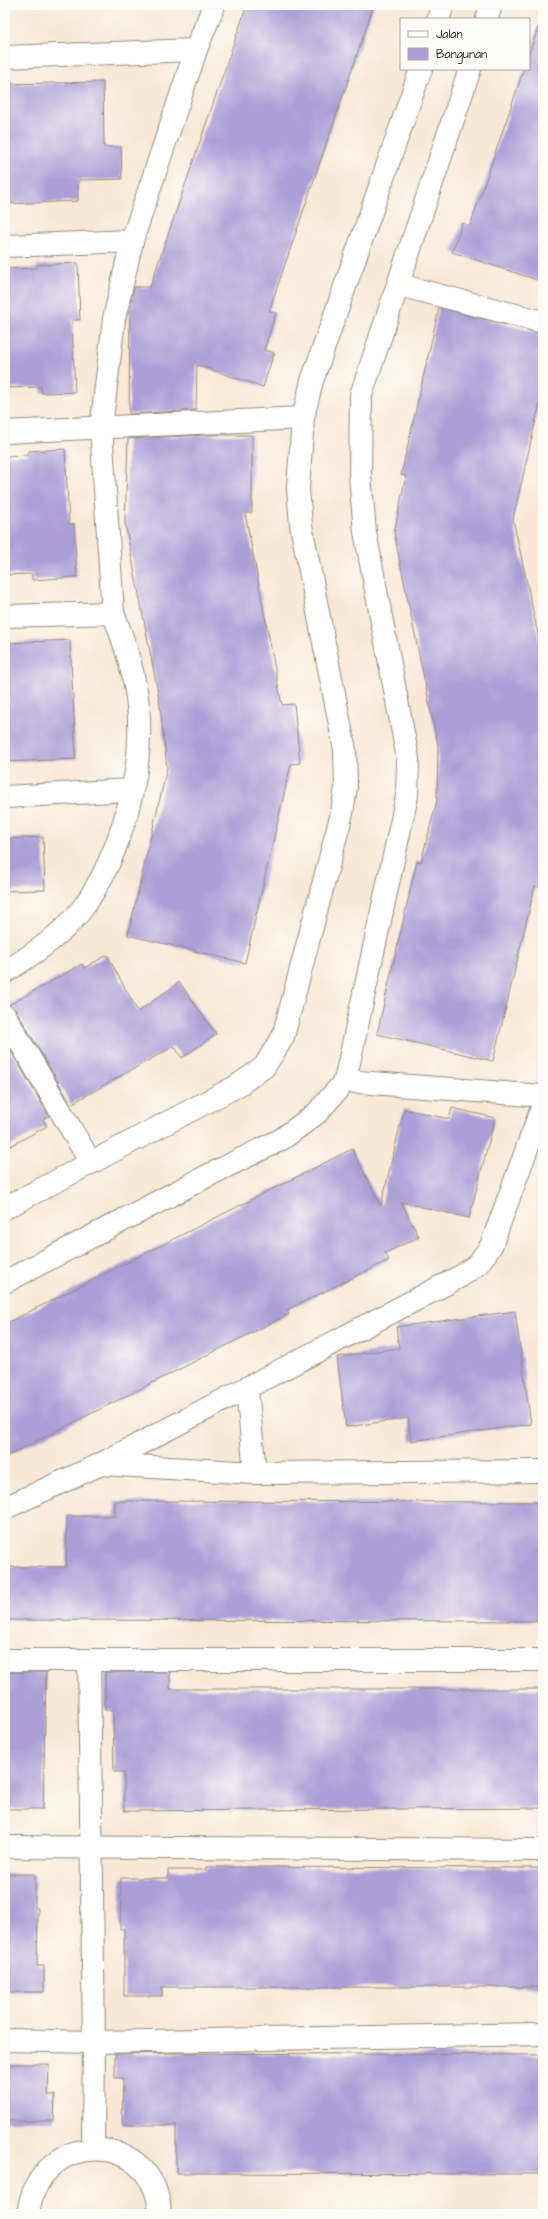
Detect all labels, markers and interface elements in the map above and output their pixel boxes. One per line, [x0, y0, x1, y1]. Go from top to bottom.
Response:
legend [400, 18, 530, 70]
text: Jalan [436, 26, 462, 43]
text: Bangunan [436, 46, 487, 64]

